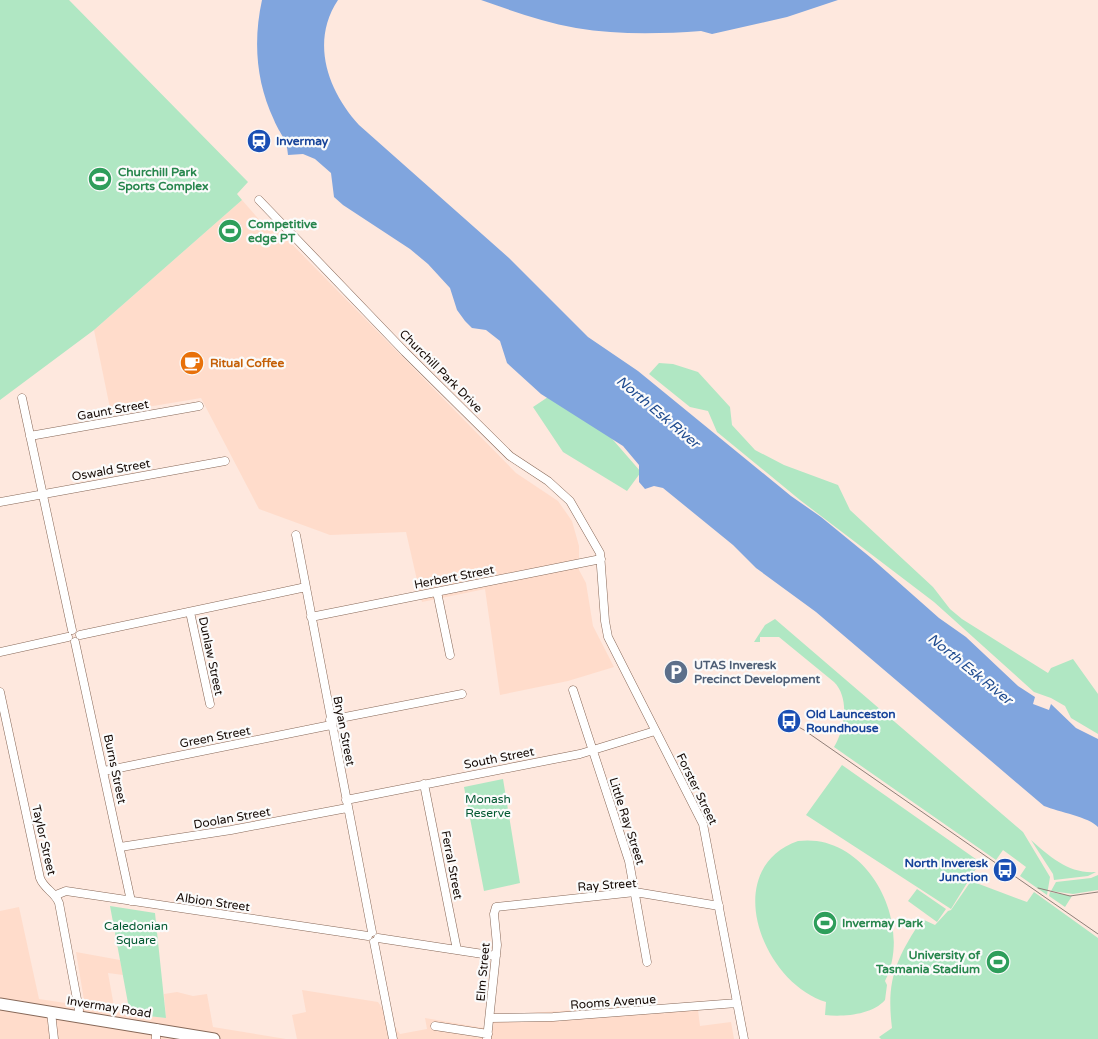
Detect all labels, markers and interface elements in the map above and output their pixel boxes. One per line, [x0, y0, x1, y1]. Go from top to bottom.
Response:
station icon: Invermay [246, 128, 272, 154]
place label: Invermay [276, 134, 329, 149]
place label: Churchill Park Sports Complex [118, 165, 209, 194]
sports icon: Churchill Park Sports Complex [87, 166, 113, 192]
place label: Competitive edge PT [248, 217, 317, 246]
sports icon: Competitive edge PT [217, 218, 243, 244]
street label: Churchill Park Drive [397, 327, 485, 415]
cafe icon: Ritual Coffee [179, 350, 205, 376]
place label: Ritual Coffee [210, 356, 284, 370]
water label: North Esk River [613, 372, 704, 453]
street label: Gaunt Street [76, 397, 150, 423]
street label: Oswald Street [71, 456, 152, 484]
street label: Herbert Street [413, 562, 496, 592]
street label: Dunlaw Street [196, 615, 226, 697]
water label: North Esk River [924, 630, 1017, 709]
place label: UTAS Inveresk Precinct Development [694, 658, 820, 687]
parking icon: UTAS Inveresk Precinct Development [663, 659, 689, 685]
street label: Bryan Street [330, 695, 358, 767]
place label: Old Launceston Roundhouse [806, 707, 896, 735]
bus stop icon: Old Launceston Roundhouse [776, 708, 802, 734]
street label: Green Street [178, 723, 252, 751]
street label: Burns Street [101, 733, 129, 805]
street label: South Street [463, 744, 536, 772]
street label: Forster Street [674, 751, 721, 827]
street label: Little Ray Street [606, 776, 648, 867]
park label: Monash Reserve [465, 792, 511, 820]
street label: Taylor Street [29, 803, 59, 877]
street label: Doolan Street [192, 804, 272, 832]
street label: Ferral Street [438, 829, 466, 901]
place label: North Inveresk Junction [905, 856, 988, 884]
bus stop icon: North Inveresk Junction [992, 857, 1018, 883]
street label: Ray Street [577, 876, 637, 894]
street label: Albion Street [175, 890, 251, 914]
sports icon: Invermay Park [812, 910, 838, 936]
place label: Invermay Park [842, 916, 923, 931]
park label: Caledonian Square [104, 919, 168, 947]
street label: Elm Street [473, 942, 493, 1002]
place label: University of Tasmania Stadium [875, 948, 980, 976]
sports icon: University of Tasmania Stadium [985, 949, 1011, 975]
street label: Rooms Avenue [570, 992, 657, 1012]
street label: Invermay Road [66, 993, 152, 1021]

